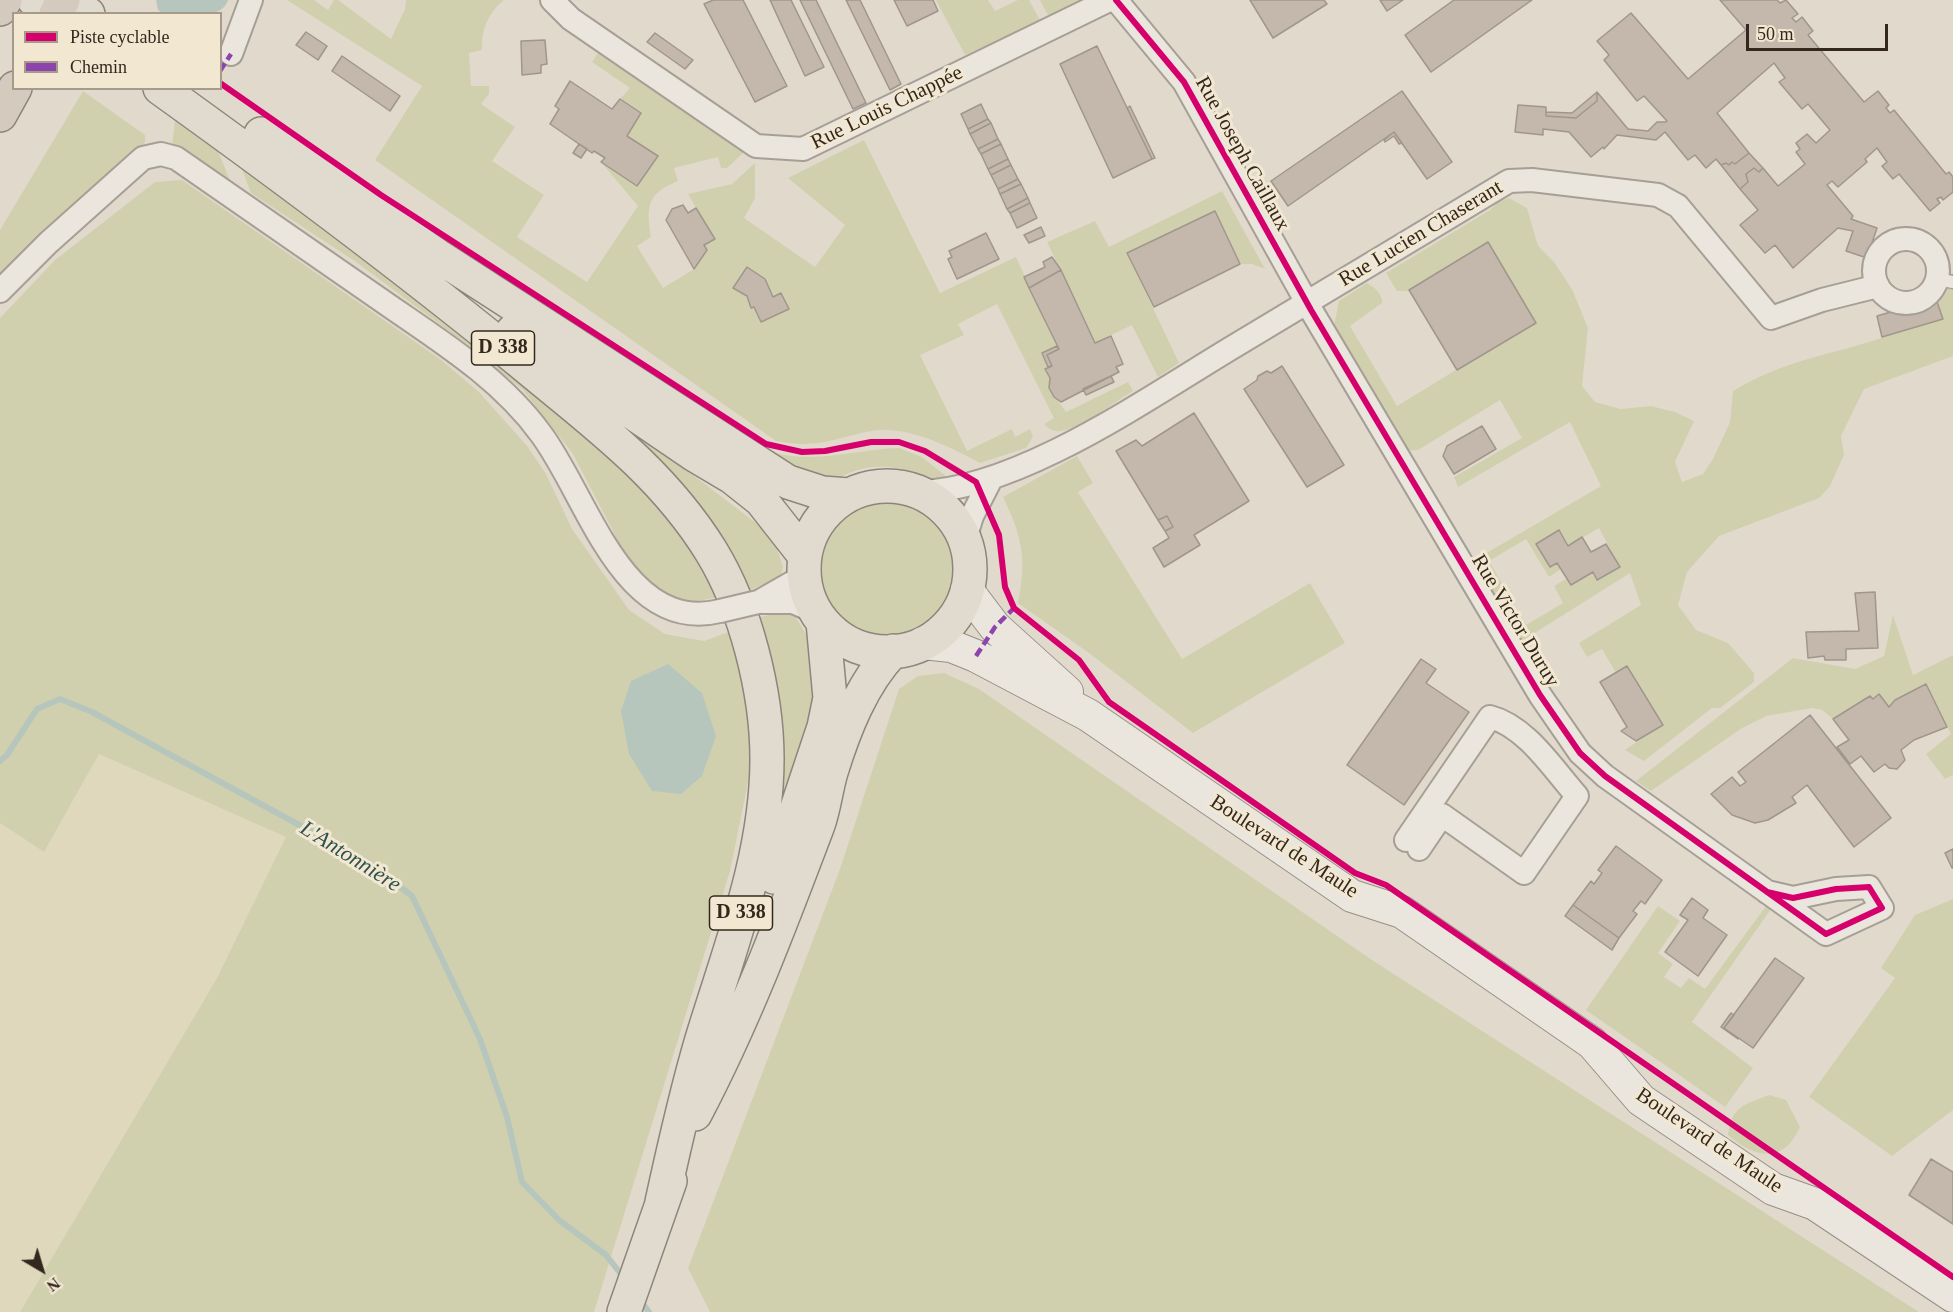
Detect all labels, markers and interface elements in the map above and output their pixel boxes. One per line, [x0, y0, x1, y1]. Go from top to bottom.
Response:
legend [12, 12, 222, 90]
scale bar [1749, 12, 1892, 50]
text: 50 m [1757, 24, 1794, 44]
text: Piste cyclable [70, 27, 169, 47]
text: Chemin [70, 57, 127, 77]
street label: Rue Louis Chappée [807, 60, 967, 156]
street label: Rue Joseph Caillaux [1189, 72, 1295, 236]
street label: Rue Lucien Chaserant [1335, 175, 1507, 293]
road number: D 338 [472, 331, 534, 365]
street label: Rue Victor Duruy [1465, 550, 1565, 692]
street label: Boulevard de Maule [1205, 790, 1363, 904]
water label: L'Antonnière [295, 816, 405, 898]
road number: D 338 [710, 896, 772, 930]
street label: Boulevard de Maule [1631, 1083, 1787, 1199]
north arrow [12, 1240, 72, 1300]
text: N [44, 1274, 63, 1295]

